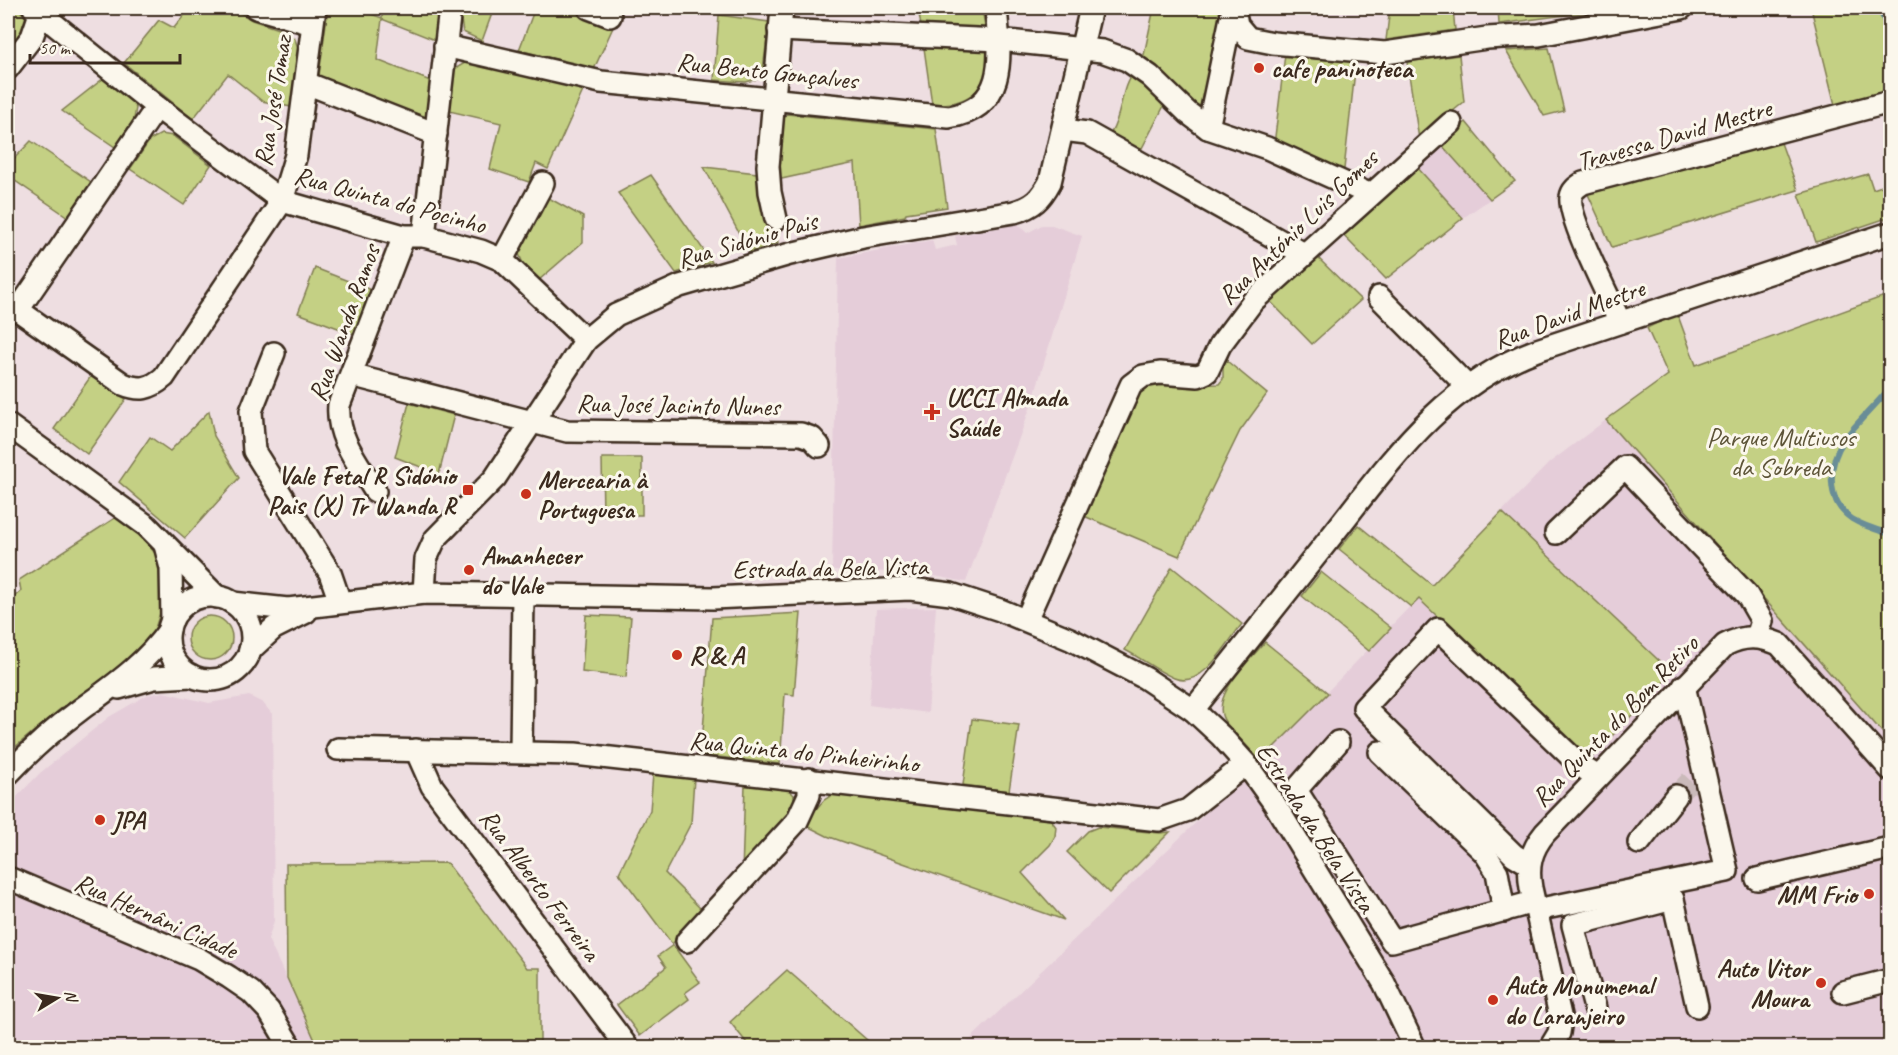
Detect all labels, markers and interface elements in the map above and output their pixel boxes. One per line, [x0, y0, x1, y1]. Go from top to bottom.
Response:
scale bar [30, 27, 180, 65]
street label: Rua José Tomaz [246, 30, 300, 169]
text: 50 m [39, 37, 72, 59]
street label: Rua Bento Gonçalves [675, 45, 861, 97]
place label: cafe paninoteca [1271, 52, 1415, 85]
marker: cafe paninoteca [1252, 61, 1266, 75]
street label: Travessa David Mestre [1573, 91, 1778, 179]
street label: Rua António Luis Gomes [1211, 141, 1386, 312]
street label: Rua Quinta do Pocinho [291, 159, 491, 242]
street label: Rua Sidónio Pais [673, 204, 823, 276]
street label: Rua Wanda Ramos [300, 238, 388, 406]
street label: Rua David Mestre [1489, 271, 1650, 357]
place label: UCCI Almada Saúde [946, 381, 1070, 444]
street label: Rua José Jacinto Nunes [576, 387, 782, 423]
marker: UCCI Almada Saúde [923, 403, 941, 421]
park label: Parque Multiusos da Sobreda [1707, 421, 1857, 484]
place label: Vale Fetal R Sidónio Pais (X) Tr Wanda R [268, 459, 459, 522]
place label: Mercearia à Portuguesa [538, 463, 649, 526]
marker: Vale Fetal R Sidónio Pais (X) Tr Wanda R [461, 483, 475, 497]
marker: Mercearia à Portuguesa [519, 487, 533, 501]
place label: Amanhecer do Vale [481, 539, 583, 602]
street label: Estrada da Bela Vista [732, 550, 930, 586]
marker: Amanhecer do Vale [462, 563, 476, 577]
street label: Rua Quinta do Bom Retiro [1524, 627, 1707, 814]
place label: R & A [689, 639, 745, 672]
marker: R & A [670, 648, 684, 662]
street label: Rua Quinta do Pinheirinho [688, 724, 923, 781]
street label: Estrada da Bela Vista [1249, 737, 1384, 920]
street label: Rua Alberto Ferreira [472, 803, 609, 969]
place label: JPA [110, 804, 146, 837]
marker: JPA [93, 813, 107, 827]
street label: Rua Hernâni Cidade [70, 865, 245, 968]
place label: MM Frio [1777, 878, 1860, 911]
marker: MM Frio [1862, 887, 1876, 901]
place label: Auto Vitor Moura [1717, 952, 1812, 1015]
north arrow [27, 968, 87, 1028]
place label: Auto Monumenal do Laranjeiro [1505, 969, 1657, 1032]
marker: Auto Vitor Moura [1814, 976, 1828, 990]
text: N [60, 989, 82, 1005]
marker: Auto Monumenal do Laranjeiro [1486, 993, 1500, 1007]

